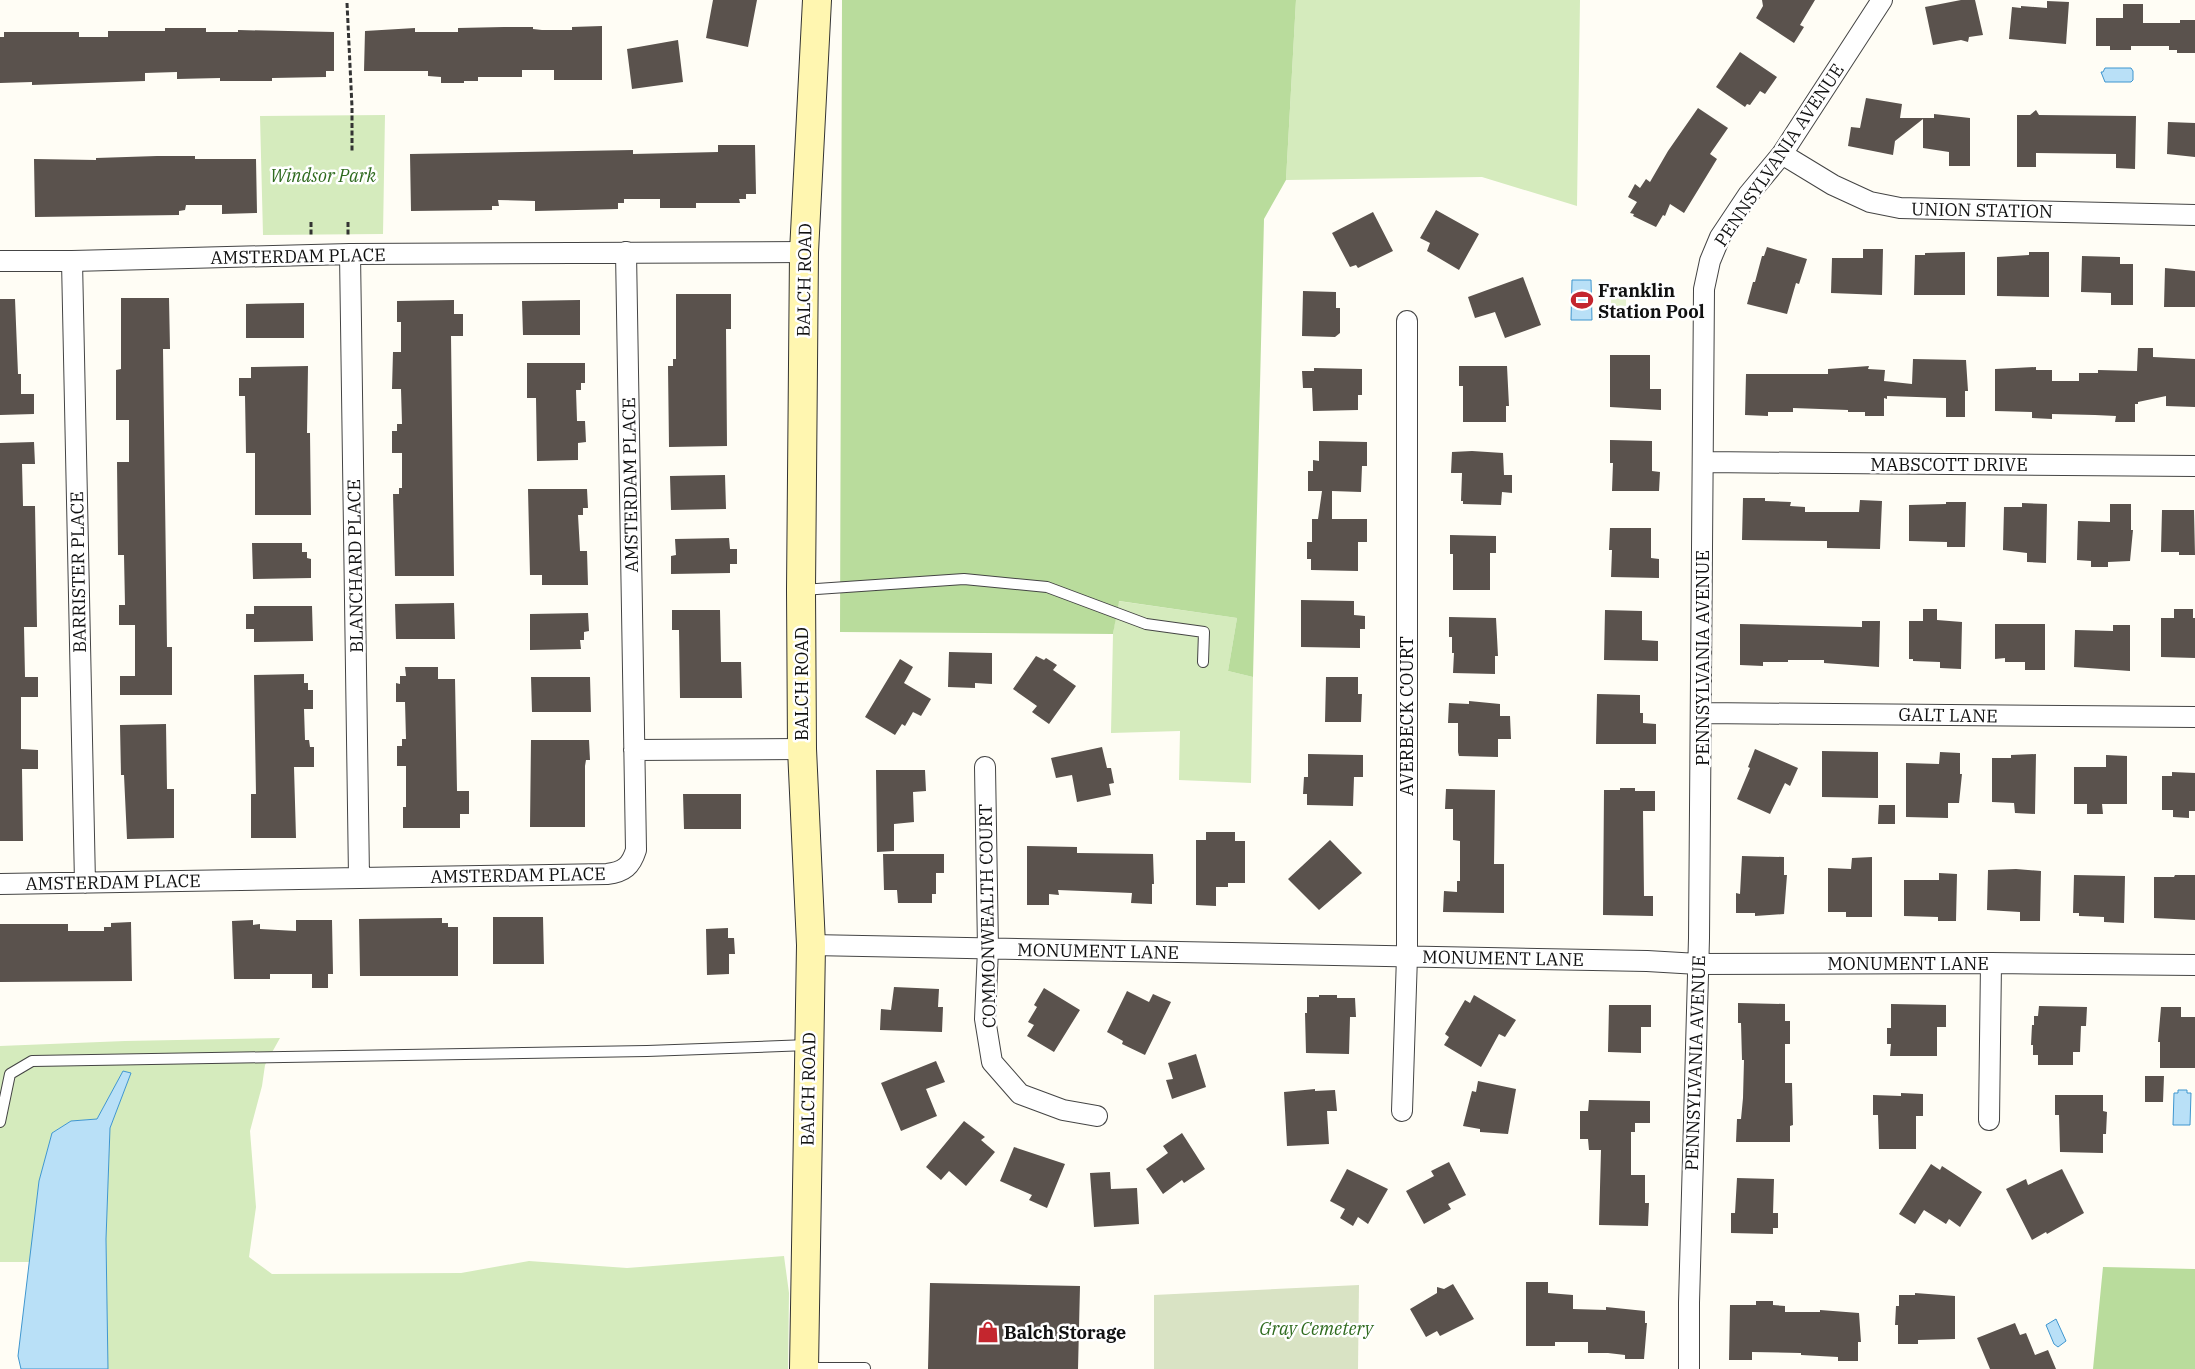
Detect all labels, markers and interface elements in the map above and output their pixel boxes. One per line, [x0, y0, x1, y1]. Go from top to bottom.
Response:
street label: PENNSYLVANIA AVENUE [1709, 59, 1849, 251]
park label: Windsor Park [270, 164, 377, 187]
street label: UNION STATION [1911, 197, 2053, 223]
street label: BALCH ROAD [792, 223, 816, 337]
street label: AMSTERDAM PLACE [210, 243, 386, 269]
place label: Franklin Station Pool [1598, 279, 1705, 323]
sports icon: Franklin Station Pool [1569, 287, 1595, 313]
street label: AMSTERDAM PLACE [617, 397, 643, 573]
street label: MABSCOTT DRIVE [1870, 453, 2028, 476]
street label: BLANCHARD PLACE [342, 479, 368, 653]
street label: BARRISTER PLACE [65, 491, 91, 653]
street label: PENNSYLVANIA AVENUE [1691, 550, 1714, 766]
street label: BALCH ROAD [790, 627, 813, 741]
street label: AVERBECK COURT [1395, 636, 1418, 796]
street label: GALT LANE [1898, 703, 1998, 727]
street label: COMMONWEALTH COURT [974, 803, 1000, 1028]
street label: AMSTERDAM PLACE [430, 862, 606, 888]
street label: AMSTERDAM PLACE [25, 869, 201, 895]
street label: MONUMENT LANE [1017, 938, 1179, 964]
street label: MONUMENT LANE [1422, 945, 1584, 971]
street label: MONUMENT LANE [1827, 952, 1989, 975]
street label: PENNSYLVANIA AVENUE [1680, 955, 1710, 1171]
street label: BALCH ROAD [796, 1032, 820, 1146]
park label: Gray Cemetery [1259, 1317, 1375, 1340]
shop icon: Balch Storage [975, 1319, 1001, 1345]
place label: Balch Storage [1004, 1321, 1126, 1344]

